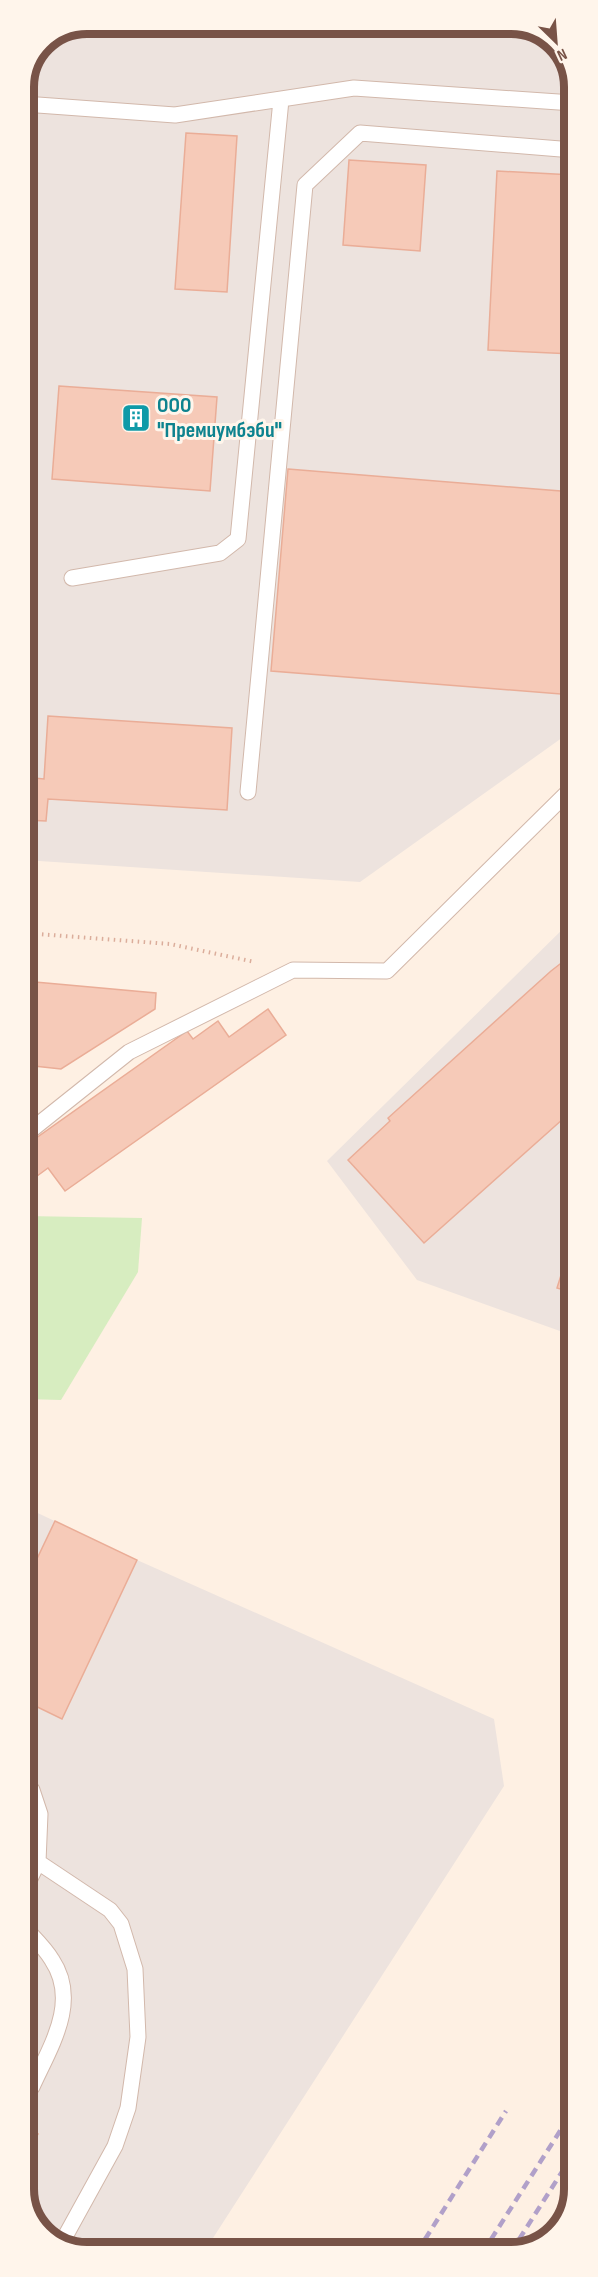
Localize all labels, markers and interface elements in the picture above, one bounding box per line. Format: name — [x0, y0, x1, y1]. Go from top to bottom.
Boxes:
north arrow — [526, 12, 586, 72]
text: N — [554, 44, 570, 65]
place label: ООО "Премиумбэби" — [157, 392, 282, 444]
building icon: ООО "Премиумбэби" — [120, 402, 152, 434]

